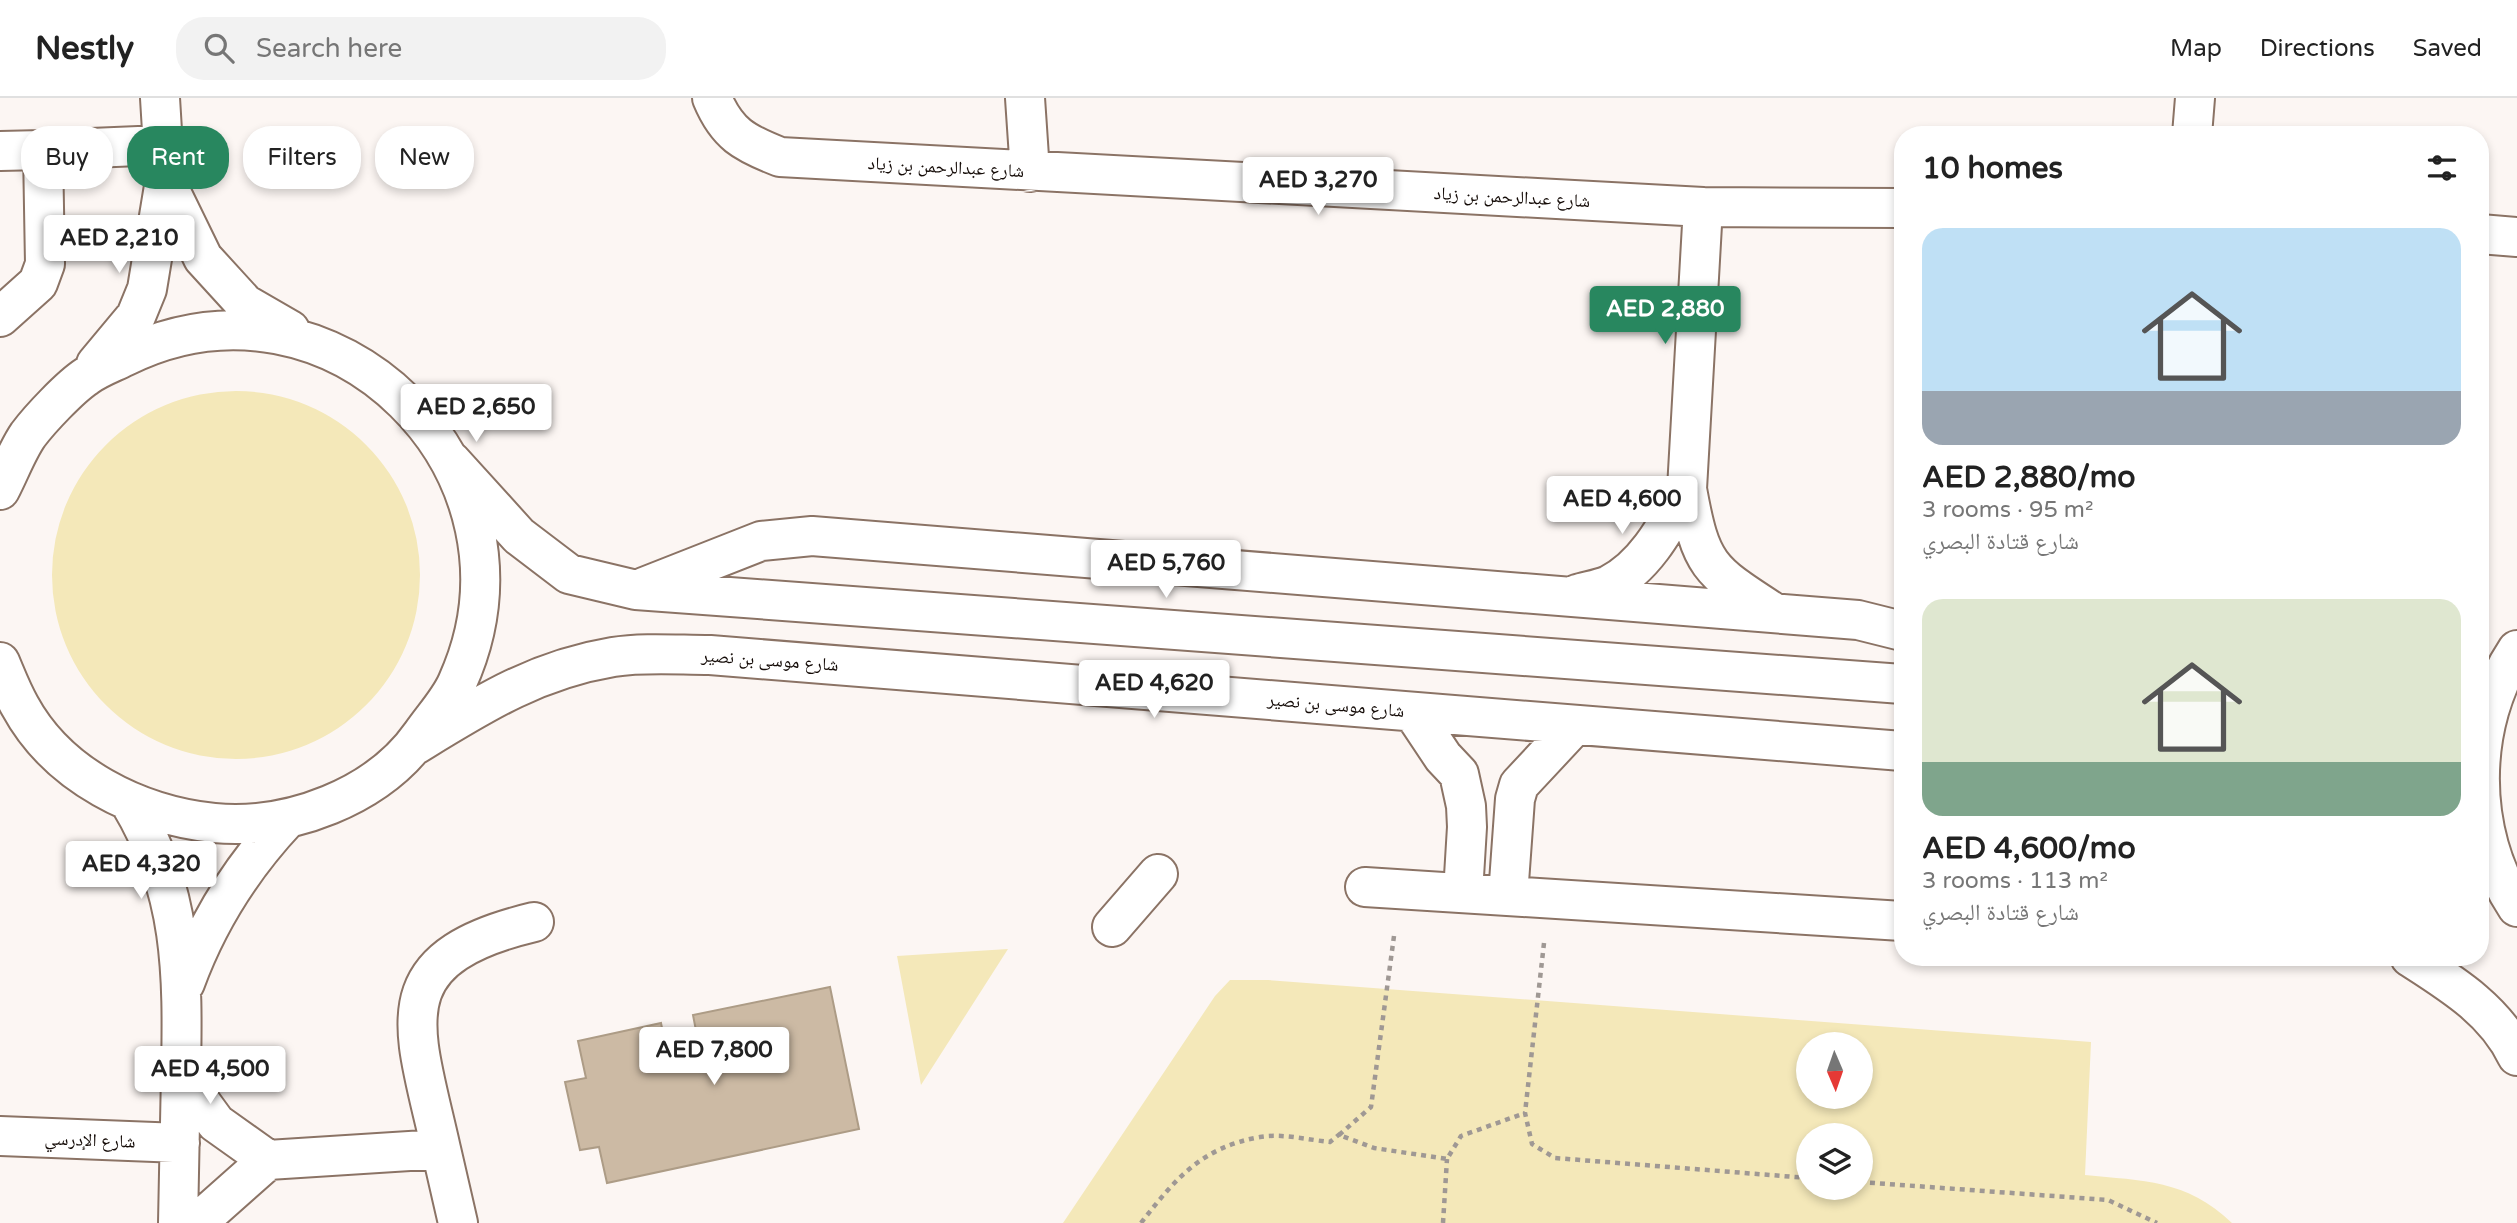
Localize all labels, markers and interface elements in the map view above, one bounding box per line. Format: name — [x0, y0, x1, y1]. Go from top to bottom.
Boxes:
search box — [176, 17, 666, 80]
text: Nestly — [35, 29, 134, 68]
icon: search — [200, 29, 238, 67]
text: Search here — [256, 33, 402, 64]
text: Map — [2170, 34, 2222, 63]
text: Directions — [2260, 34, 2375, 63]
text: Saved — [2413, 34, 2482, 63]
chip: Buy — [21, 126, 113, 189]
chip: Rent — [127, 126, 229, 189]
chip: Filters — [243, 126, 361, 189]
chip: New — [375, 126, 474, 189]
icon: filters — [2423, 149, 2461, 187]
text: 10 homes — [1922, 150, 2063, 187]
street label: شارع عبدالرحمن بن زياد — [867, 152, 1025, 182]
pin: AED 3,270 — [1238, 158, 1398, 217]
text: AED 3,270 — [1259, 166, 1377, 194]
street label: شارع عبدالرحمن بن زياد — [1433, 182, 1591, 212]
pin: AED 2,210 — [39, 216, 199, 275]
text: AED 2,210 — [60, 224, 178, 252]
icon: home — [2129, 273, 2255, 399]
pin: AED 2,880 — [1585, 286, 1745, 346]
text: AED 2,880 — [1606, 295, 1724, 323]
pin: AED 2,650 — [396, 384, 556, 444]
text: AED 2,650 — [417, 393, 535, 421]
text: AED 2,880/mo — [1922, 459, 2135, 496]
pin: AED 4,600 — [1542, 476, 1702, 536]
text: AED 4,600 — [1563, 485, 1681, 513]
text: 3 rooms · 95 m² — [1922, 496, 2093, 524]
text: شارع قتادة البصري — [1922, 528, 2079, 556]
pin: AED 5,760 — [1086, 540, 1246, 600]
text: AED 5,760 — [1107, 549, 1225, 577]
street label: شارع موسى بن نصير — [700, 644, 839, 676]
icon: home — [2129, 644, 2255, 770]
pin: AED 4,620 — [1074, 660, 1234, 720]
text: AED 4,620 — [1095, 669, 1213, 697]
street label: شارع موسى بن نصير — [1266, 688, 1405, 722]
text: AED 4,600/mo — [1922, 830, 2136, 867]
pin: AED 4,320 — [61, 842, 221, 901]
text: AED 4,320 — [82, 850, 200, 878]
text: 3 rooms · 113 m² — [1922, 867, 2108, 895]
text: شارع قتادة البصري — [1922, 899, 2079, 927]
pin: AED 7,800 — [634, 1028, 794, 1087]
north arrow — [1796, 1032, 1872, 1110]
map controls — [1796, 1032, 1873, 1200]
text: AED 7,800 — [655, 1036, 773, 1064]
pin: AED 4,500 — [130, 1046, 290, 1106]
text: AED 4,500 — [151, 1055, 269, 1083]
button: layers — [1796, 1123, 1873, 1200]
street label: شارع الإدرسي — [44, 1127, 136, 1156]

